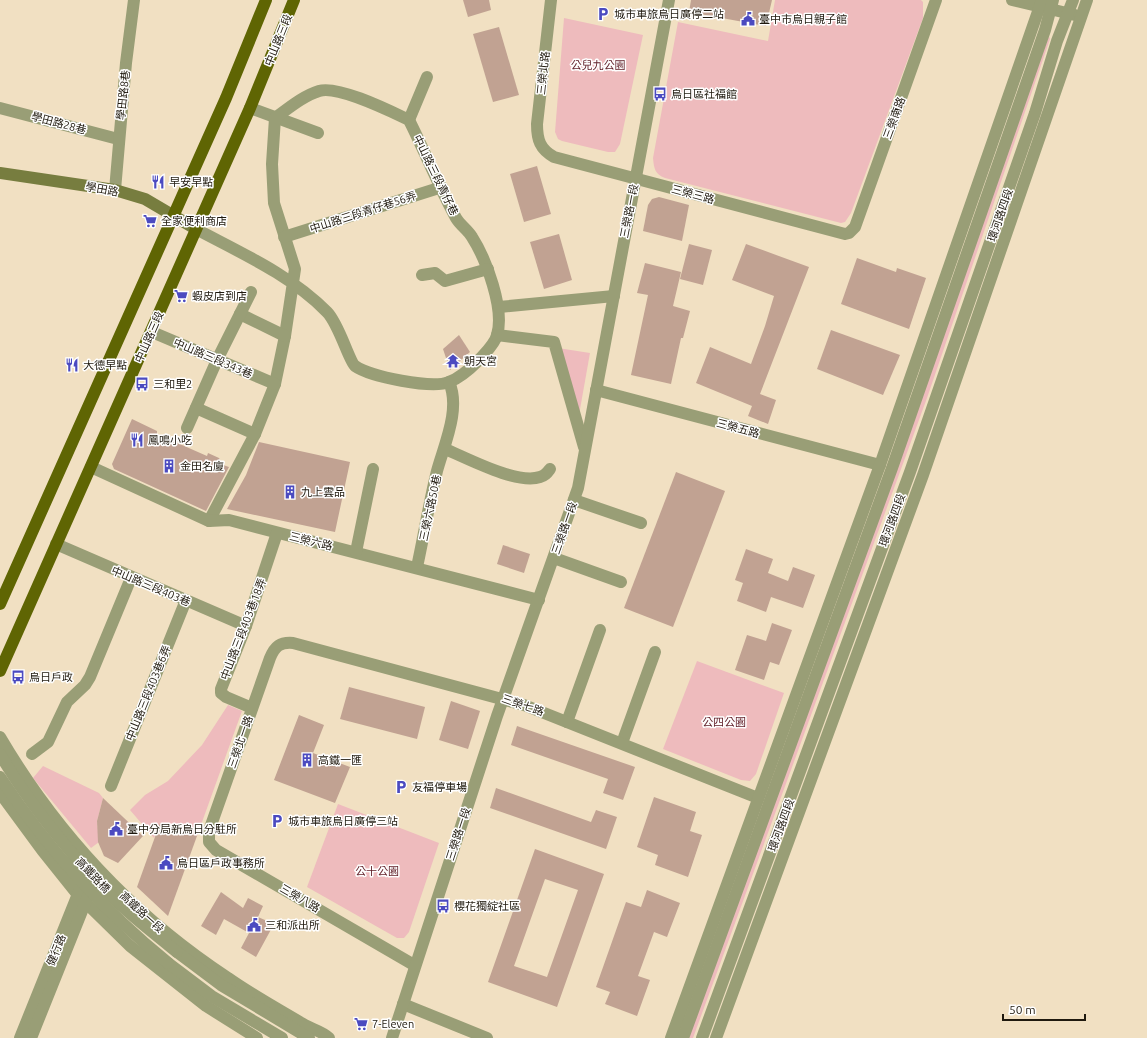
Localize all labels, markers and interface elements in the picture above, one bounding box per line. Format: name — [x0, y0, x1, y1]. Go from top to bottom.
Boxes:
parking icon: 城市車旅烏日廣停二站 — [595, 6, 611, 22]
place label: 城市車旅烏日廣停二站 — [614, 8, 724, 20]
public building icon: 臺中市烏日親子館 — [740, 11, 756, 27]
street label: 中山路三段 — [262, 12, 294, 68]
place label: 臺中市烏日親子館 — [759, 13, 847, 25]
street label: 三榮北路 — [535, 50, 551, 96]
park label: 公兒九公園 — [571, 59, 626, 71]
street label: 學田路8巷 — [114, 69, 132, 121]
bus stop icon: 烏日區社福館 — [652, 86, 668, 102]
place label: 烏日區社福館 — [671, 88, 737, 100]
street label: 三榮南路 — [881, 95, 907, 141]
street label: 學田路28巷 — [30, 110, 88, 136]
street label: 中山路三段青仔巷 — [411, 133, 461, 217]
restaurant icon: 早安早點 — [150, 174, 166, 190]
place label: 早安早點 — [169, 176, 213, 188]
street label: 學田路 — [85, 180, 119, 198]
street label: 三榮路一段 — [618, 183, 640, 239]
street label: 三榮三路 — [670, 183, 716, 205]
street label: 環河路四段 — [985, 187, 1015, 243]
street label: 中山路三段青仔巷56弄 — [308, 189, 418, 235]
supermarket icon: 全家便利商店 — [142, 213, 158, 229]
place label: 全家便利商店 — [161, 215, 227, 227]
supermarket icon: 蝦皮店到店 — [173, 288, 189, 304]
place label: 蝦皮店到店 — [192, 290, 247, 302]
street label: 中山路三段 — [132, 309, 166, 365]
street label: 中山路三段343巷 — [172, 336, 254, 380]
temple icon: 朝天宮 — [445, 353, 461, 369]
place label: 朝天宮 — [464, 355, 497, 367]
restaurant icon: 大德早點 — [64, 357, 80, 373]
place label: 大德早點 — [83, 359, 127, 371]
bus stop icon: 三和里2 — [134, 376, 150, 392]
place label: 三和里2 — [153, 378, 192, 390]
street label: 三榮五路 — [715, 417, 761, 439]
restaurant icon: 鳳鳴小吃 — [129, 432, 145, 448]
place label: 鳳鳴小吃 — [148, 434, 192, 446]
building icon: 金田名廈 — [161, 458, 177, 474]
place label: 金田名廈 — [180, 460, 224, 472]
street label: 三榮六路50巷 — [417, 474, 443, 542]
building icon: 九上雲品 — [282, 484, 298, 500]
place label: 九上雲品 — [301, 486, 345, 498]
street label: 環河路四段 — [877, 492, 907, 548]
street label: 三榮路一段 — [549, 500, 579, 556]
street label: 三榮六路 — [288, 530, 334, 552]
street label: 中山路三段403巷 — [110, 564, 192, 608]
street label: 中山路三段403巷18弄 — [218, 576, 268, 682]
street label: 中山路三段403巷6弄 — [123, 644, 173, 742]
bus stop icon: 烏日戶政 — [10, 669, 26, 685]
place label: 烏日戶政 — [29, 671, 73, 683]
street label: 三榮七路 — [500, 692, 546, 718]
street label: 三榮北一路 — [225, 714, 255, 770]
park label: 公四公園 — [702, 716, 746, 728]
building icon: 高鐵一匯 — [299, 752, 315, 768]
place label: 高鐵一匯 — [318, 754, 362, 766]
parking icon: 友福停車場 — [393, 779, 409, 795]
place label: 友福停車場 — [412, 781, 467, 793]
street label: 環河路四段 — [766, 797, 796, 853]
street label: 三榮路一段 — [444, 806, 472, 862]
parking icon: 城市車旅烏日廣停三站 — [269, 813, 285, 829]
place label: 城市車旅烏日廣停三站 — [288, 815, 398, 827]
public building icon: 臺中分局新烏日分駐所 — [108, 821, 124, 837]
place label: 臺中分局新烏日分駐所 — [127, 823, 237, 835]
street label: 高鐵路橋 — [73, 855, 113, 895]
public building icon: 烏日區戶政事務所 — [158, 855, 174, 871]
place label: 烏日區戶政事務所 — [177, 857, 265, 869]
park label: 公十公園 — [355, 865, 399, 877]
street label: 三榮八路 — [278, 882, 322, 914]
street label: 高鐵路一段 — [118, 889, 166, 935]
bus stop icon: 櫻花獨綻社區 — [435, 898, 451, 914]
place label: 櫻花獨綻社區 — [454, 900, 520, 912]
public building icon: 三和派出所 — [246, 917, 262, 933]
place label: 三和派出所 — [265, 919, 320, 931]
street label: 健行路 — [44, 932, 68, 968]
scale bar — [1003, 996, 1085, 1022]
text: 50 m — [1009, 1003, 1036, 1016]
supermarket icon: 7-Eleven — [353, 1016, 369, 1032]
place label: 7-Eleven — [372, 1018, 414, 1030]

